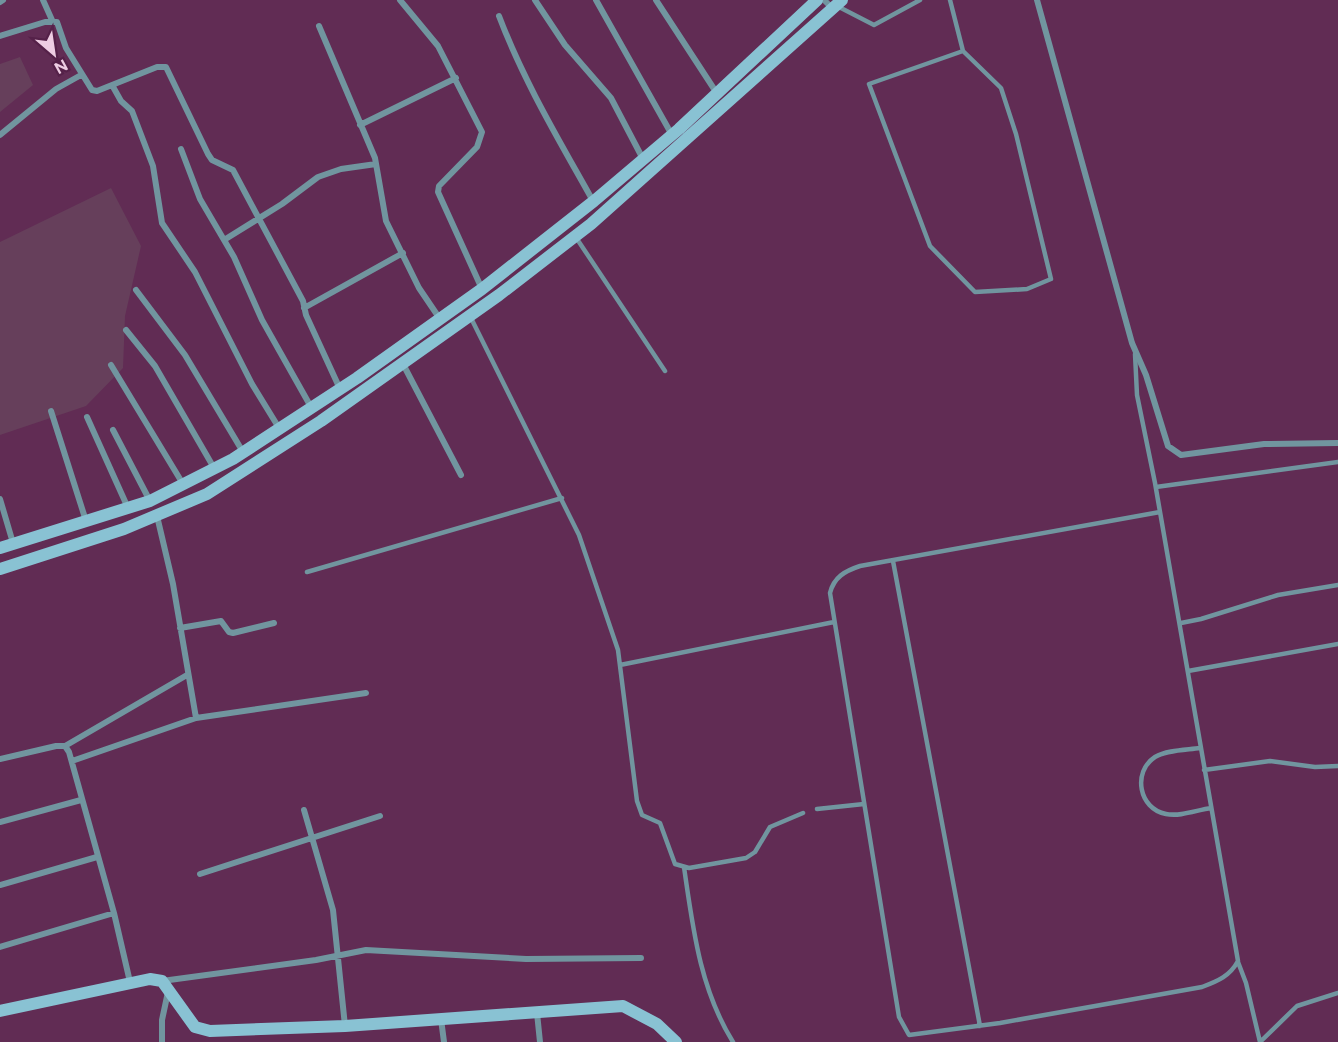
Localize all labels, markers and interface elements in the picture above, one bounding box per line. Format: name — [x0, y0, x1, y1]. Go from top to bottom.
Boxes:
north arrow — [24, 24, 84, 84]
text: N — [51, 55, 71, 78]

